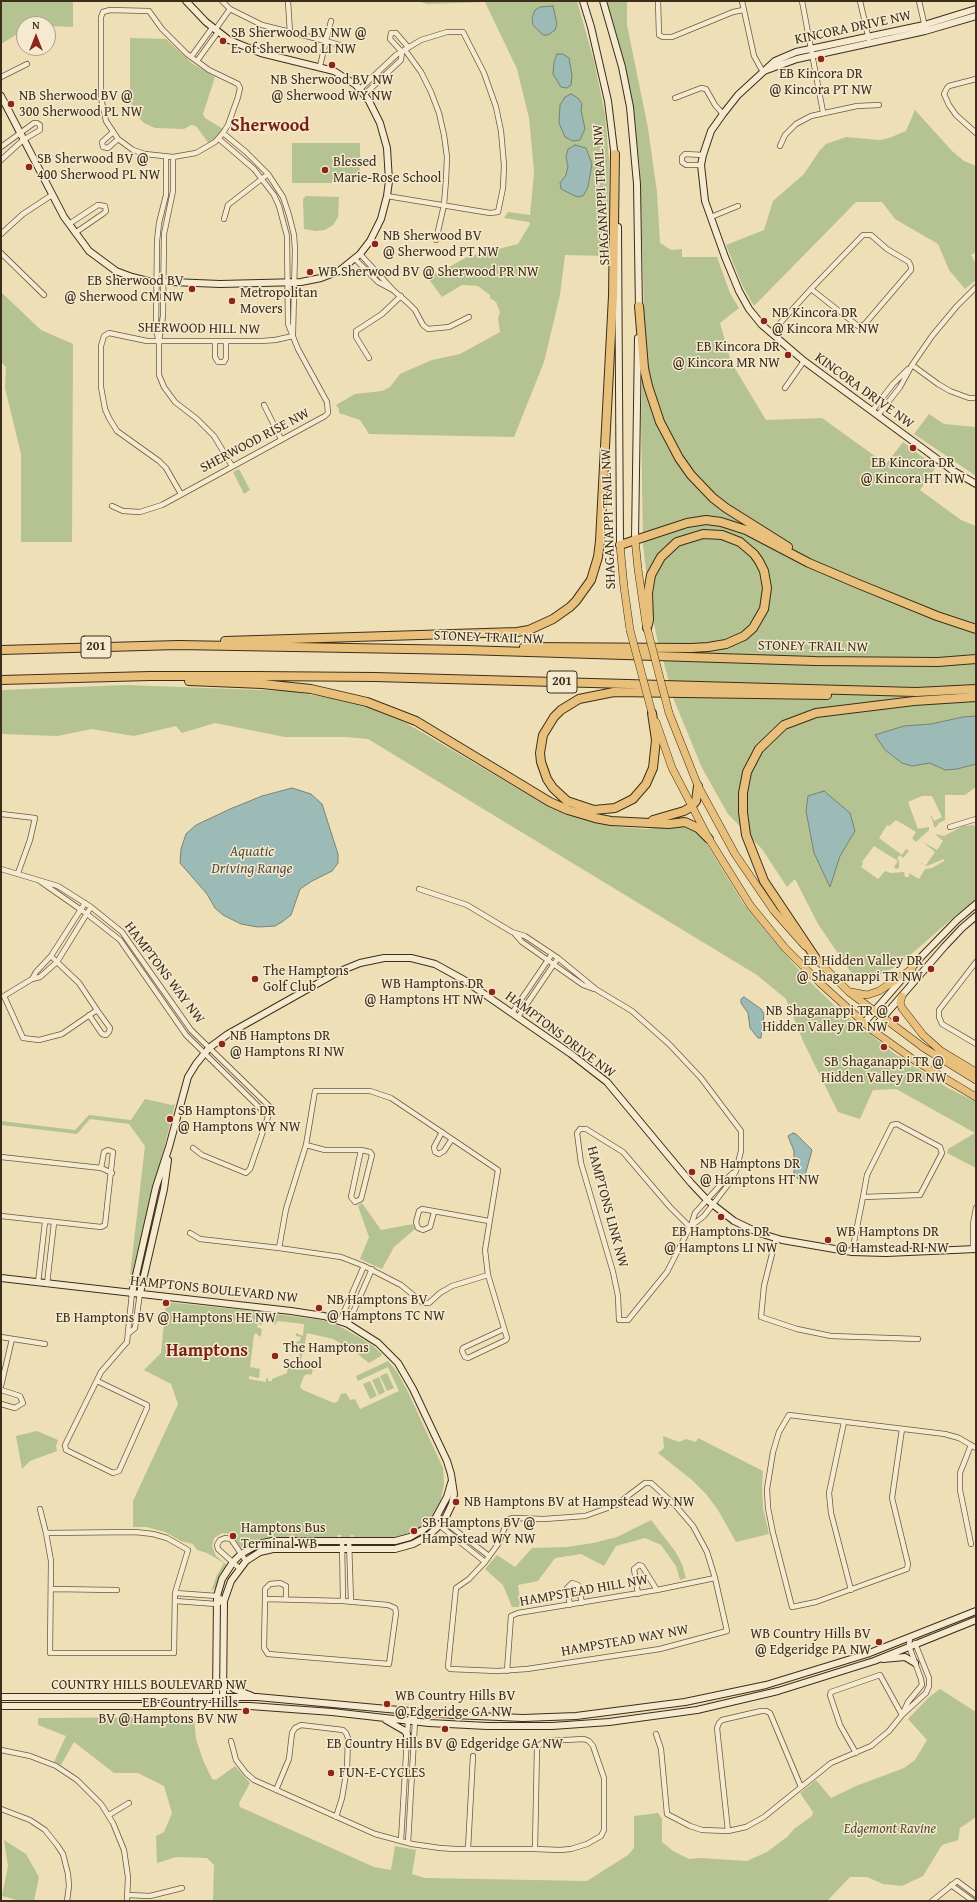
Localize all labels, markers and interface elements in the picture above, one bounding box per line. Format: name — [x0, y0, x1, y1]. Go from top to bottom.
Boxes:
street label: KINCORA DRIVE NW — [793, 7, 913, 49]
north arrow — [16, 16, 56, 56]
text: N — [32, 17, 40, 33]
place label: SB Sherwood BV NW @ E. of Sherwood LI NW — [231, 25, 366, 58]
marker: SB Sherwood BV NW @ E. of Sherwood LI NW — [218, 36, 228, 46]
marker: EB Kincora DR @ Kincora PT NW — [816, 54, 826, 64]
marker: NB Sherwood BV NW @ Sherwood WY NW — [327, 60, 337, 70]
place label: EB Kincora DR @ Kincora PT NW — [770, 66, 872, 98]
place label: NB Sherwood BV NW @ Sherwood WY NW — [270, 72, 394, 104]
place label: NB Sherwood BV @ 300 Sherwood PL NW — [19, 88, 142, 120]
marker: NB Sherwood BV @ 300 Sherwood PL NW — [6, 99, 16, 109]
district label: Sherwood — [230, 115, 310, 137]
street label: SHAGANAPPI TRAIL NW — [590, 124, 614, 266]
place label: SB Sherwood BV @ 400 Sherwood PL NW — [37, 151, 160, 184]
place label: Blessed Marie-Rose School — [333, 154, 441, 186]
marker: SB Sherwood BV @ 400 Sherwood PL NW — [24, 162, 34, 172]
marker: Blessed Marie-Rose School — [320, 165, 330, 175]
place label: NB Sherwood BV @ Sherwood PT NW — [383, 228, 499, 260]
marker: NB Sherwood BV @ Sherwood PT NW — [370, 239, 380, 249]
place label: WB Sherwood BV @ Sherwood PR NW — [318, 264, 539, 280]
marker: WB Sherwood BV @ Sherwood PR NW — [305, 267, 315, 277]
place label: EB Sherwood BV @ Sherwood CM NW — [64, 273, 184, 306]
marker: EB Sherwood BV @ Sherwood CM NW — [187, 284, 197, 294]
place label: Metropolitan Movers — [240, 285, 318, 318]
marker: Metropolitan Movers — [227, 296, 237, 306]
place label: NB Kincora DR @ Kincora MR NW — [772, 305, 879, 338]
marker: NB Kincora DR @ Kincora MR NW — [759, 316, 769, 326]
street label: SHERWOOD HILL NW — [138, 320, 260, 338]
place label: EB Kincora DR @ Kincora MR NW — [673, 339, 780, 372]
street label: KINCORA DRIVE NW — [811, 349, 917, 433]
marker: EB Kincora DR @ Kincora MR NW — [783, 350, 793, 360]
street label: SHERWOOD RISE NW — [197, 405, 313, 477]
marker: EB Kincora DR @ Kincora HT NW — [908, 443, 918, 453]
street label: SHAGANAPPI TRAIL NW — [598, 448, 620, 590]
place label: EB Kincora DR @ Kincora HT NW — [861, 455, 965, 488]
street label: STONEY TRAIL NW — [433, 628, 545, 648]
road number: 201 — [81, 636, 111, 658]
street label: STONEY TRAIL NW — [758, 638, 868, 656]
road number: 201 — [547, 671, 577, 693]
water label: Aquatic Driving Range — [211, 843, 293, 878]
street label: HAMPTONS WAY NW — [120, 919, 208, 1027]
place label: EB Hidden Valley DR @ Shaganappi TR NW — [797, 953, 923, 986]
place label: The Hamptons Golf Club — [263, 963, 349, 996]
marker: EB Hidden Valley DR @ Shaganappi TR NW — [926, 964, 936, 974]
marker: The Hamptons Golf Club — [250, 974, 260, 984]
place label: WB Hamptons DR @ Hamptons HT NW — [365, 976, 484, 1008]
marker: WB Hamptons DR @ Hamptons HT NW — [487, 987, 497, 997]
street label: HAMPTONS DRIVE NW — [502, 988, 618, 1082]
place label: NB Shaganappi TR @ Hidden Valley DR NW — [762, 1003, 888, 1036]
marker: NB Shaganappi TR @ Hidden Valley DR NW — [891, 1014, 901, 1024]
place label: NB Hamptons DR @ Hamptons RI NW — [230, 1028, 345, 1060]
marker: NB Hamptons DR @ Hamptons RI NW — [217, 1039, 227, 1049]
marker: SB Shaganappi TR @ Hidden Valley DR NW — [879, 1042, 889, 1052]
place label: SB Shaganappi TR @ Hidden Valley DR NW — [821, 1054, 947, 1086]
place label: SB Hamptons DR @ Hamptons WY NW — [178, 1103, 301, 1136]
marker: SB Hamptons DR @ Hamptons WY NW — [165, 1114, 175, 1124]
street label: HAMPTONS LINK NW — [583, 1144, 631, 1270]
place label: NB Hamptons DR @ Hamptons HT NW — [700, 1156, 819, 1188]
marker: NB Hamptons DR @ Hamptons HT NW — [687, 1167, 697, 1177]
marker: EB Hamptons DR @ Hamptons LI NW — [716, 1212, 726, 1222]
place label: EB Hamptons DR @ Hamptons LI NW — [664, 1224, 778, 1256]
place label: WB Hamptons DR @ Hamstead RI NW — [836, 1224, 949, 1256]
marker: WB Hamptons DR @ Hamstead RI NW — [823, 1235, 833, 1245]
street label: HAMPTONS BOULEVARD NW — [129, 1273, 299, 1307]
place label: NB Hamptons BV @ Hamptons TC NW — [327, 1292, 445, 1324]
marker: EB Hamptons BV @ Hamptons HE NW — [161, 1298, 171, 1308]
marker: NB Hamptons BV @ Hamptons TC NW — [314, 1303, 324, 1313]
place label: EB Hamptons BV @ Hamptons HE NW — [56, 1310, 276, 1326]
district label: Hamptons — [166, 1340, 248, 1362]
place label: The Hamptons School — [283, 1340, 369, 1372]
marker: The Hamptons School — [270, 1351, 280, 1361]
place label: NB Hamptons BV at Hampstead Wy NW — [464, 1494, 695, 1510]
marker: NB Hamptons BV at Hampstead Wy NW — [451, 1497, 461, 1507]
place label: SB Hamptons BV @ Hampstead WY NW — [422, 1515, 536, 1548]
place label: Hamptons Bus Terminal WB — [241, 1520, 326, 1552]
marker: SB Hamptons BV @ Hampstead WY NW — [409, 1526, 419, 1536]
marker: Hamptons Bus Terminal WB — [228, 1531, 238, 1541]
street label: HAMPSTEAD HILL NW — [519, 1571, 649, 1611]
street label: HAMPSTEAD WAY NW — [560, 1622, 690, 1660]
place label: WB Country Hills BV @ Edgeridge PA NW — [750, 1626, 871, 1658]
marker: WB Country Hills BV @ Edgeridge PA NW — [874, 1637, 884, 1647]
street label: COUNTRY HILLS BOULEVARD NW — [51, 1677, 247, 1693]
place label: WB Country Hills BV @ Edgeridge GA NW — [395, 1688, 516, 1720]
place label: EB Country Hills BV @ Hamptons BV NW — [98, 1695, 238, 1728]
marker: WB Country Hills BV @ Edgeridge GA NW — [382, 1699, 392, 1709]
marker: EB Country Hills BV @ Hamptons BV NW — [241, 1706, 251, 1716]
marker: EB Country Hills BV @ Edgeridge GA NW — [440, 1724, 450, 1734]
place label: EB Country Hills BV @ Edgeridge GA NW — [327, 1736, 563, 1752]
place label: FUN-E-CYCLES — [339, 1765, 425, 1781]
marker: FUN-E-CYCLES — [326, 1768, 336, 1778]
park label: Edgemont Ravine — [844, 1821, 936, 1837]

